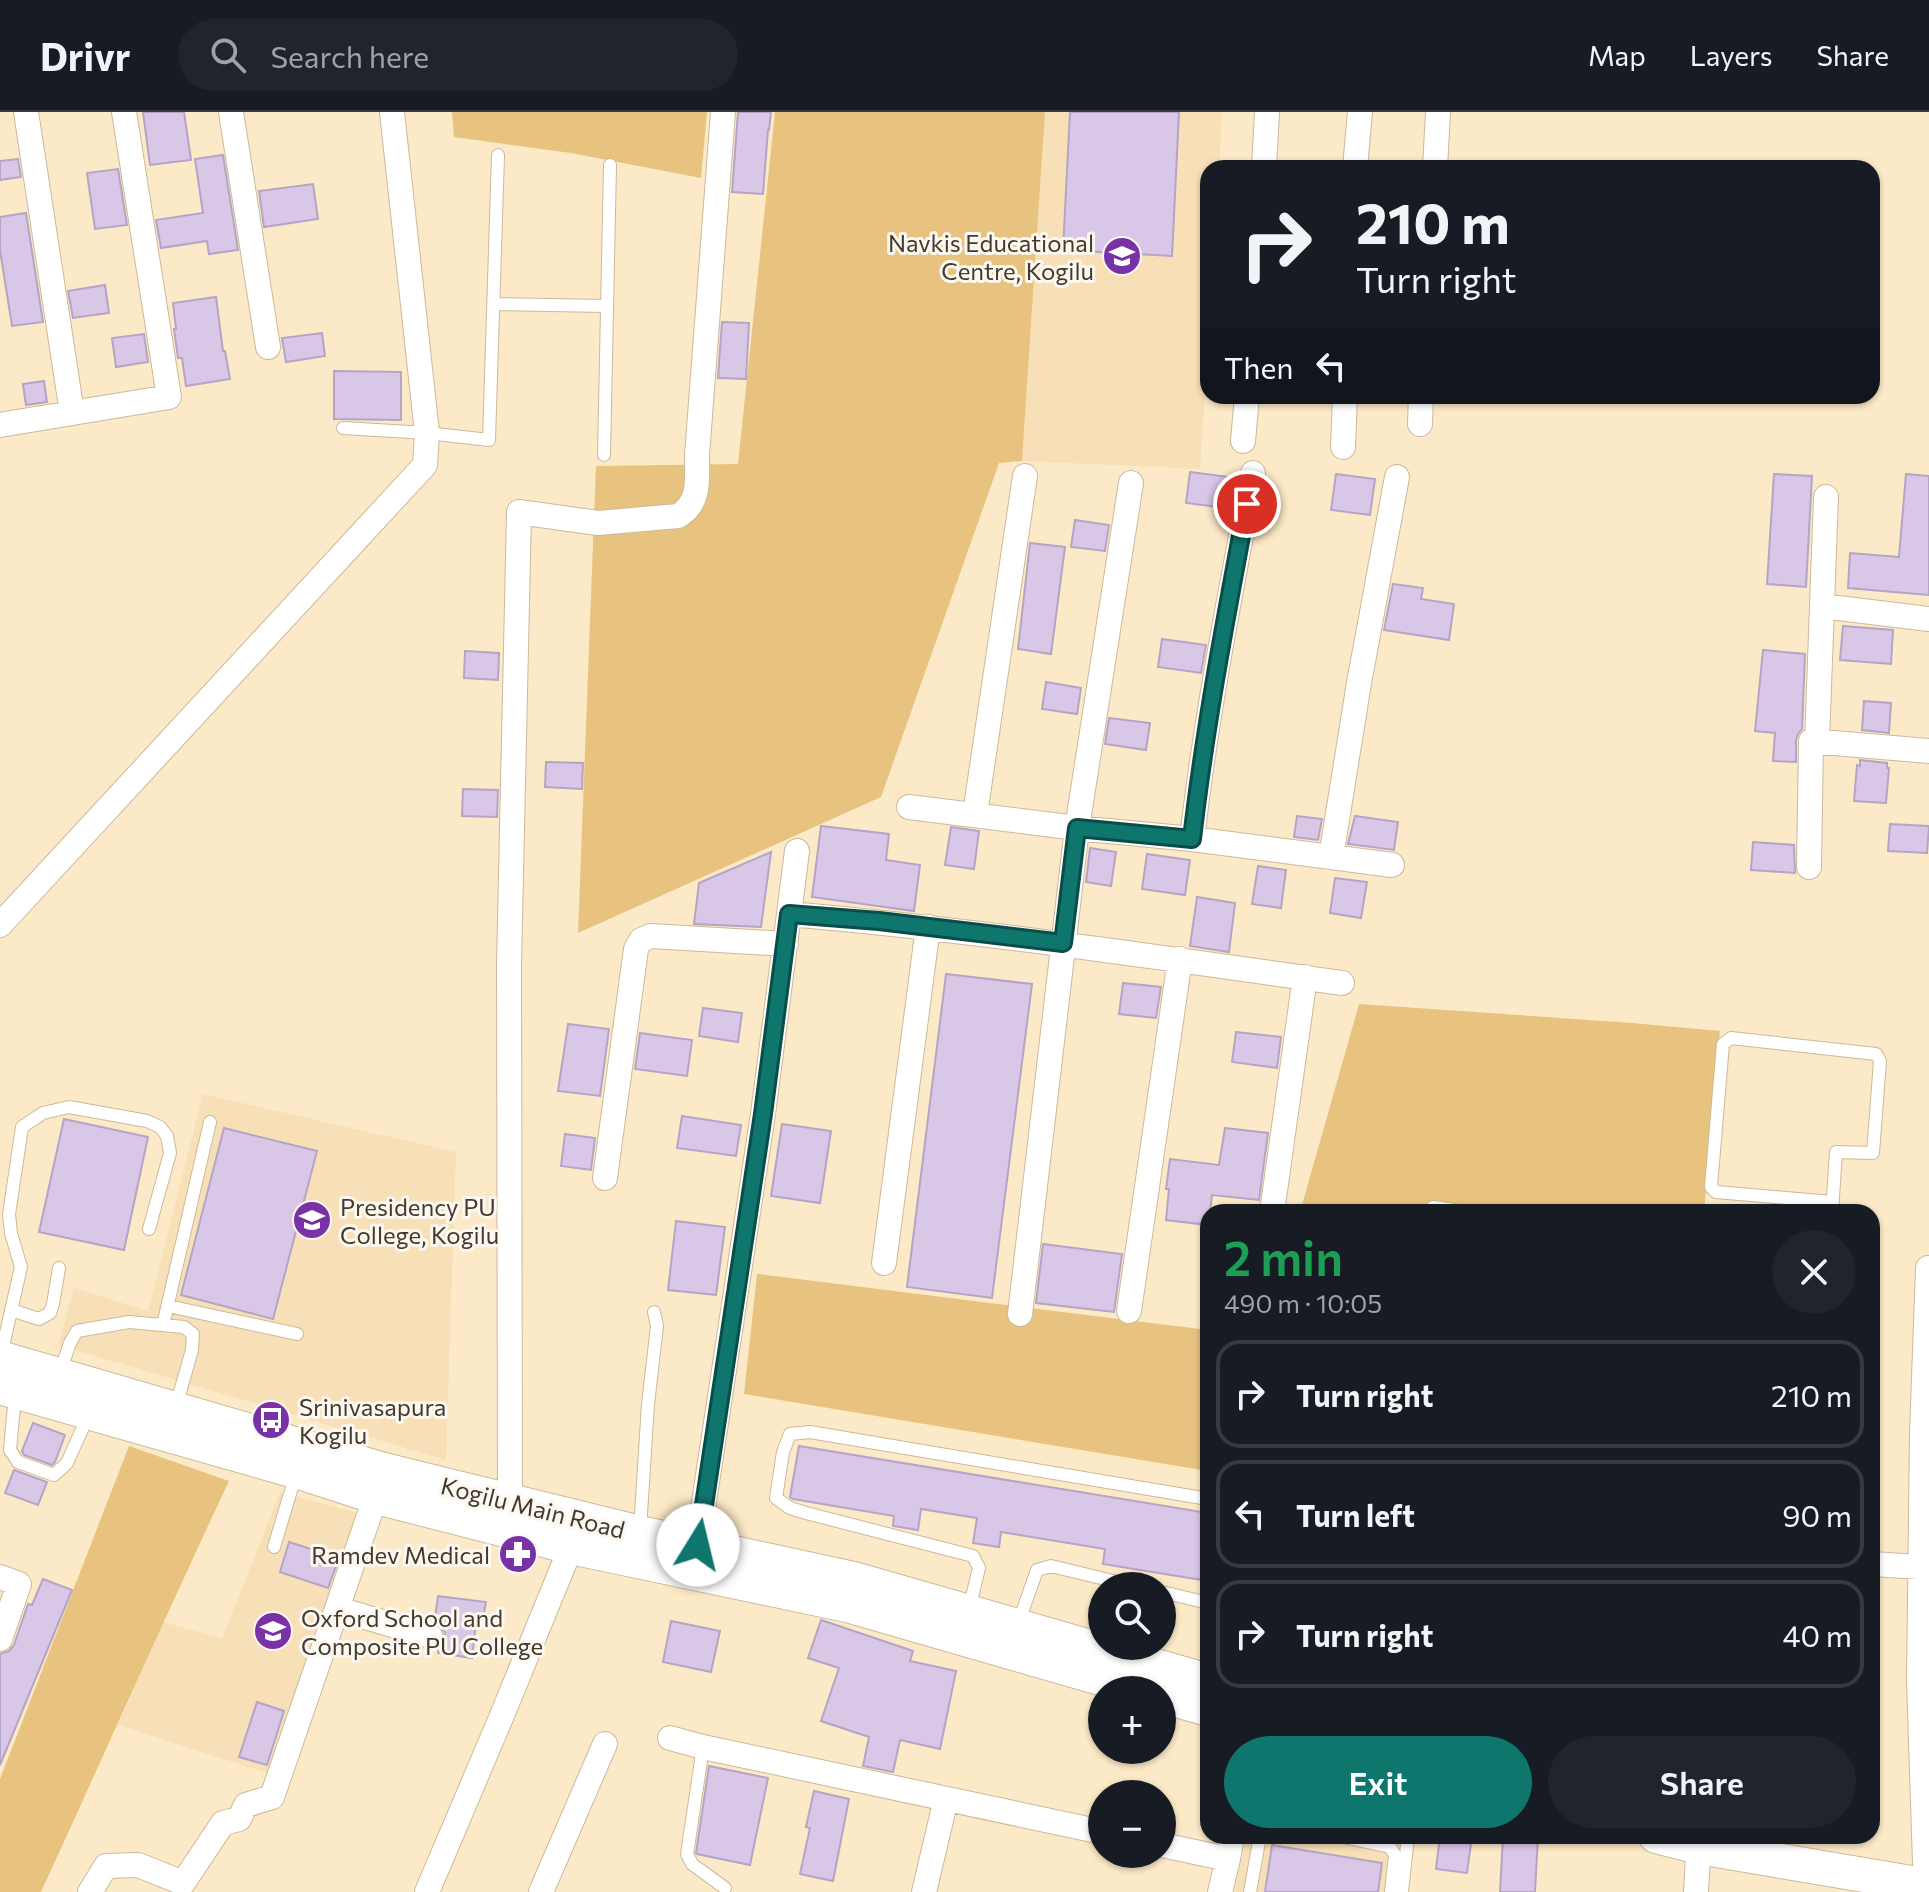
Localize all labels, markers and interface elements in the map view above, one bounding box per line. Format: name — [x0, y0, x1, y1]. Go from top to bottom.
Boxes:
search box — [178, 19, 738, 91]
text: Drivr — [40, 32, 130, 79]
icon: search — [206, 33, 250, 77]
text: Search here — [270, 37, 429, 74]
text: Map — [1588, 38, 1646, 72]
text: Layers — [1690, 38, 1772, 72]
text: Share — [1816, 38, 1889, 72]
text: 210 m — [1356, 187, 1510, 256]
icon: right — [1224, 192, 1328, 296]
place label: Navkis Educational Centre, Kogilu — [888, 228, 1094, 285]
school or university icon: Navkis Educational Centre, Kogilu — [1101, 235, 1143, 277]
text: Turn right — [1356, 256, 1517, 300]
icon: left — [1309, 344, 1353, 388]
text: Then — [1224, 348, 1293, 385]
pin — [1213, 470, 1281, 538]
icon: arrive — [1225, 482, 1269, 526]
place label: Presidency PU College, Kogilu — [340, 1192, 499, 1249]
school or university icon: Presidency PU College, Kogilu — [291, 1199, 333, 1241]
text: 2 min — [1224, 1227, 1343, 1286]
button: close — [1772, 1230, 1856, 1314]
text: 490 m · 10:05 — [1224, 1287, 1382, 1318]
icon: right — [1228, 1372, 1272, 1416]
text: Turn right — [1296, 1376, 1433, 1413]
text: 210 m — [1771, 1376, 1852, 1413]
place label: Srinivasapura Kogilu — [299, 1392, 446, 1449]
bus stop icon: Srinivasapura Kogilu — [250, 1399, 292, 1441]
street label: Kogilu Main Road — [438, 1470, 628, 1544]
icon: left — [1228, 1492, 1272, 1536]
text: Turn left — [1296, 1496, 1415, 1533]
text: 90 m — [1782, 1496, 1852, 1533]
position arrow — [656, 1503, 740, 1587]
pharmacy icon: Ramdev Medical — [497, 1533, 539, 1575]
place label: Ramdev Medical — [311, 1540, 490, 1569]
map controls — [1088, 1572, 1176, 1868]
button: search — [1088, 1572, 1176, 1660]
place label: Oxford School and Composite PU College — [301, 1603, 543, 1660]
school or university icon: Oxford School and Composite PU College — [252, 1610, 294, 1652]
icon: right — [1228, 1612, 1272, 1656]
text: Turn right — [1296, 1616, 1433, 1653]
text: 40 m — [1783, 1616, 1852, 1653]
button: + — [1088, 1676, 1176, 1764]
button: Exit — [1224, 1736, 1532, 1828]
button: Share — [1548, 1736, 1856, 1828]
button: − — [1088, 1780, 1176, 1868]

